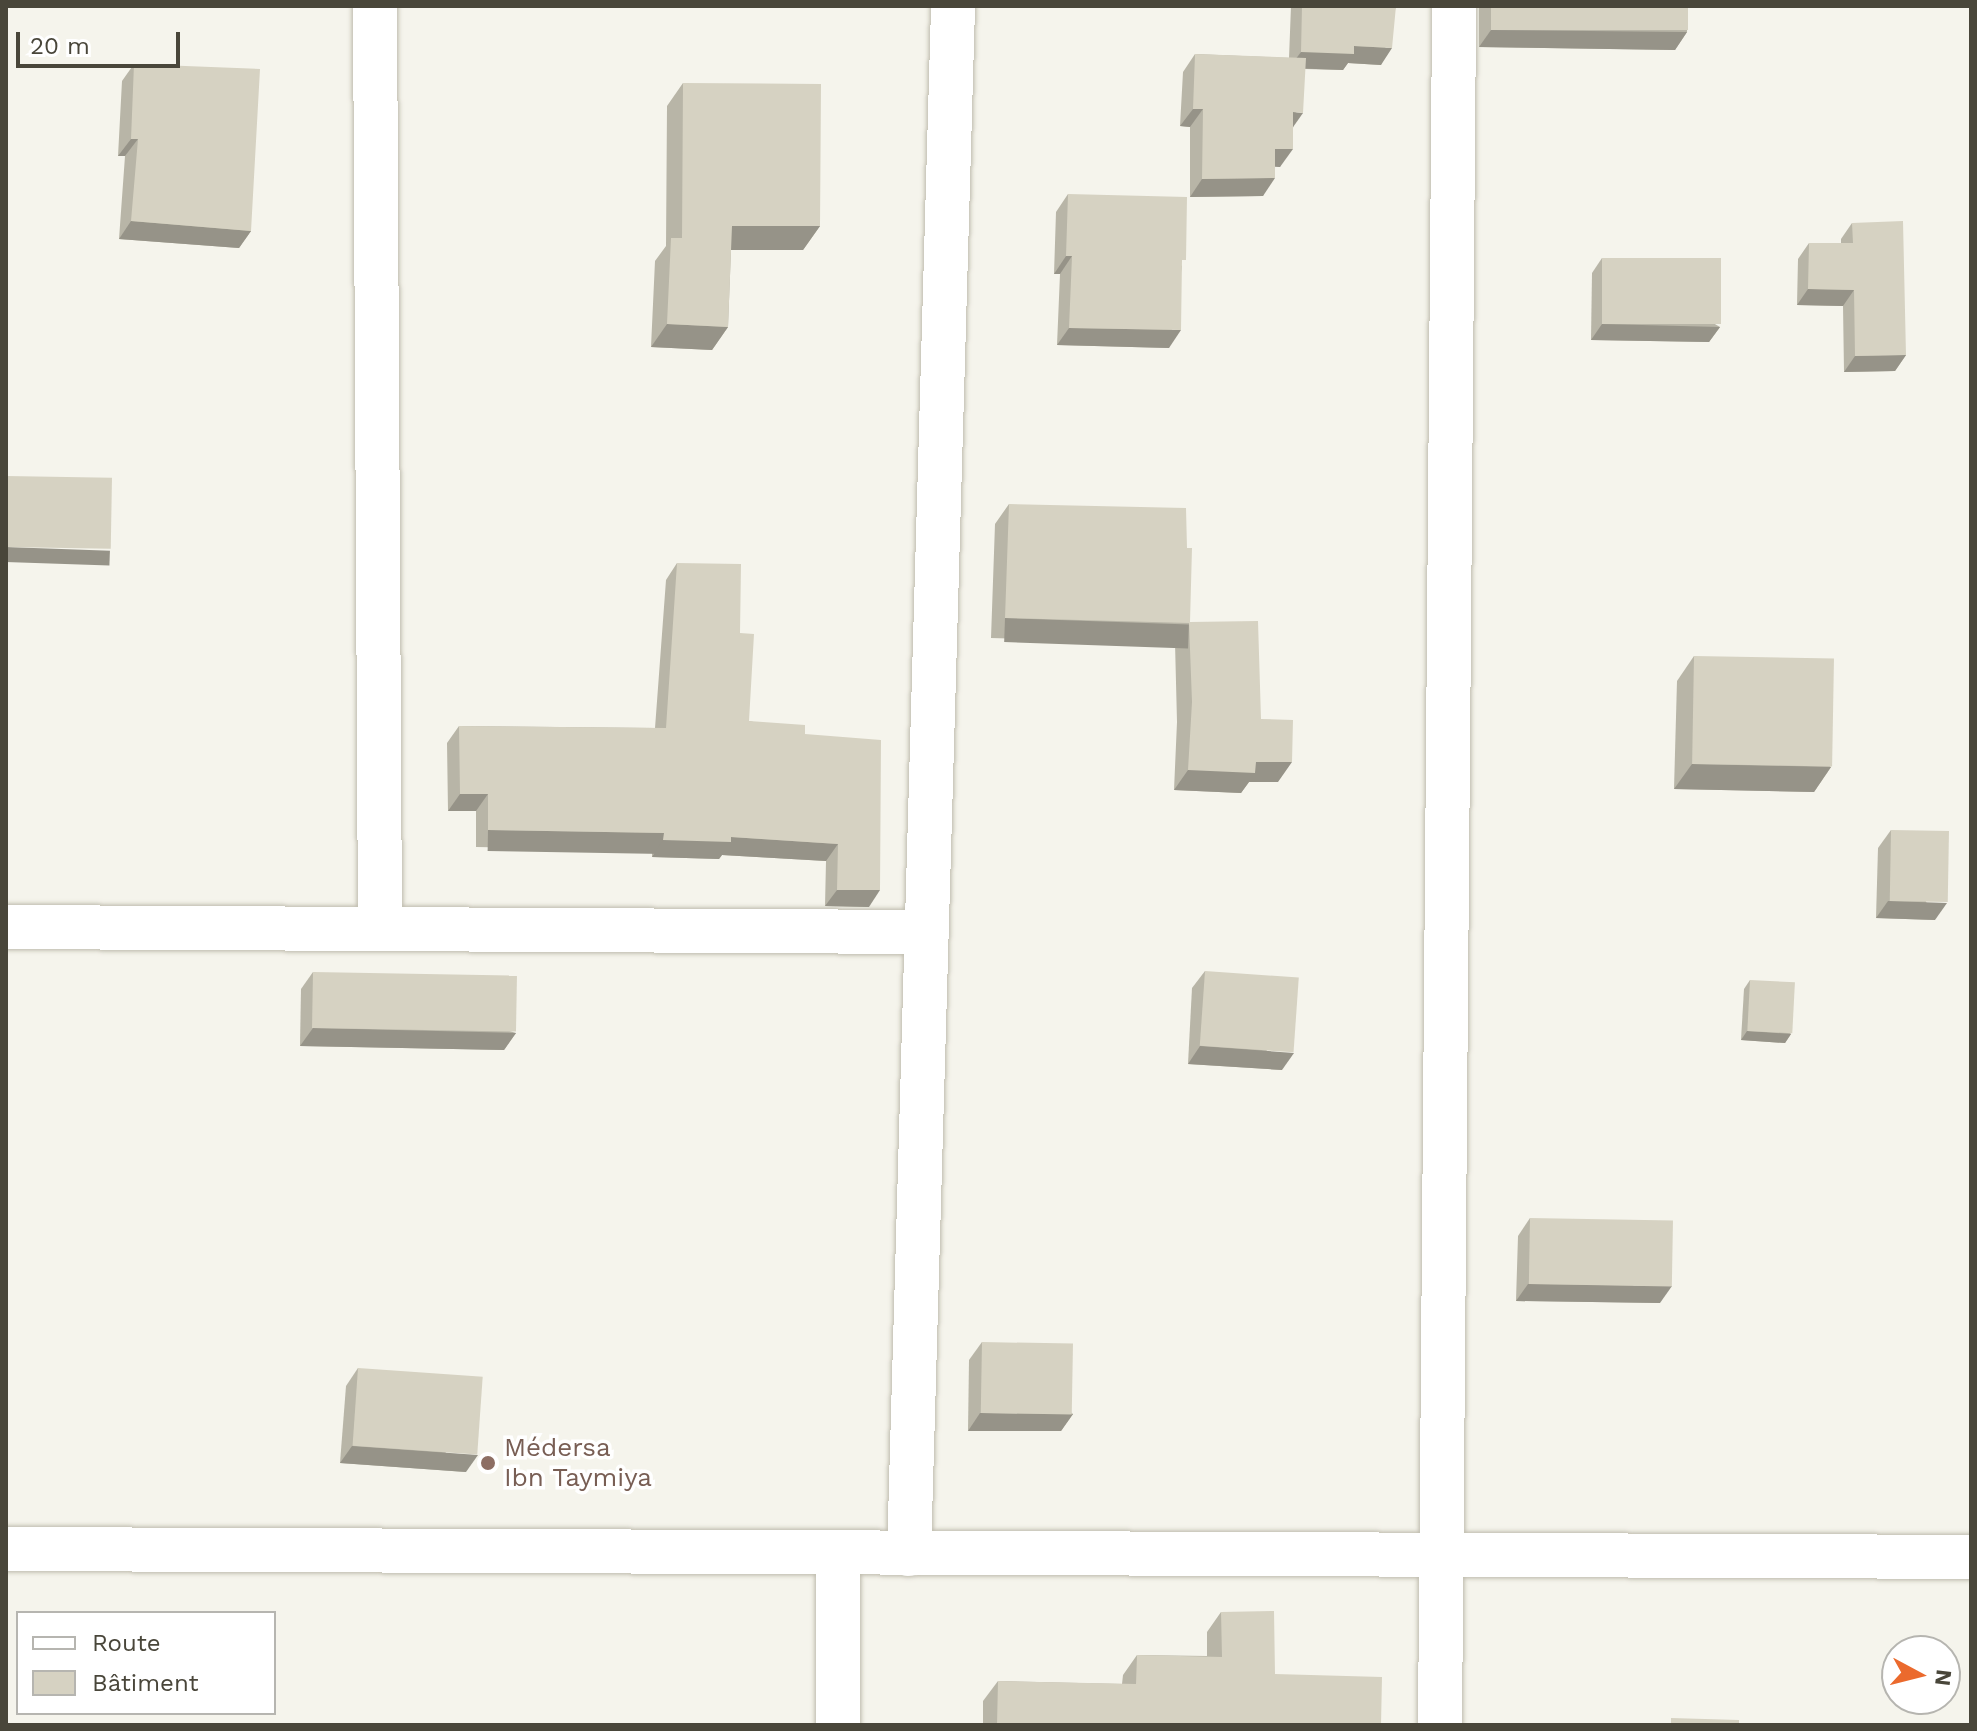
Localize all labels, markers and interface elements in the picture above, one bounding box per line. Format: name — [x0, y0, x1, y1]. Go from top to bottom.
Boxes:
scale bar — [20, 16, 184, 66]
text: 20 m — [30, 32, 90, 60]
place label: Médersa Ibn Taymiya — [504, 1432, 653, 1494]
marker: Médersa Ibn Taymiya — [479, 1454, 497, 1472]
legend — [16, 1611, 276, 1715]
text: Route — [92, 1629, 161, 1657]
north arrow — [1881, 1635, 1961, 1715]
text: N — [1930, 1668, 1957, 1687]
text: Bâtiment — [92, 1669, 199, 1697]

